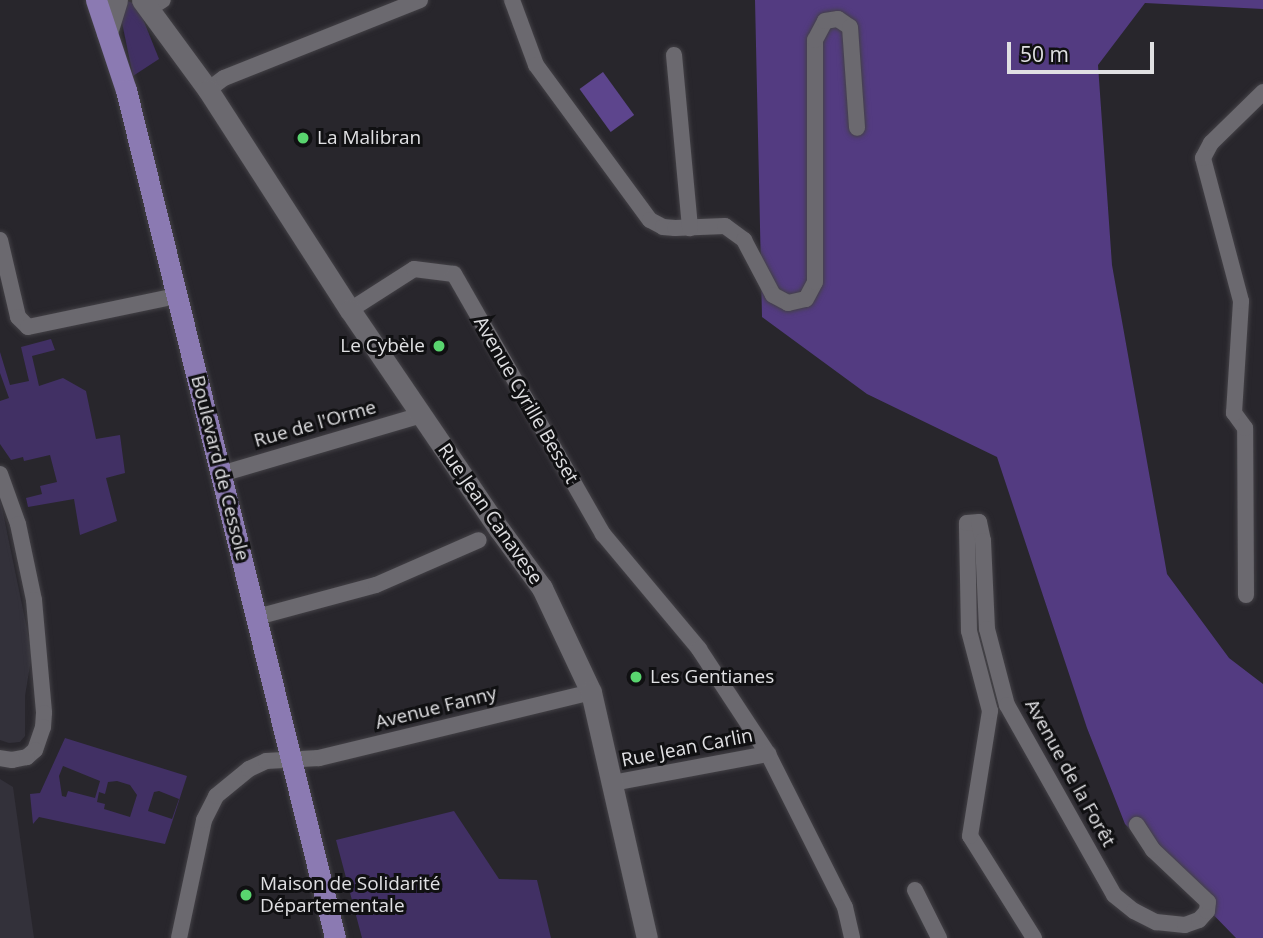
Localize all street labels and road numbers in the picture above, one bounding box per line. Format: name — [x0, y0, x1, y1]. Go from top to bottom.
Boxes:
street label: Avenue Cyrille Besset — [469, 313, 583, 487]
street label: Boulevard de Cessole — [186, 373, 254, 563]
street label: Rue de l'Orme — [251, 396, 379, 452]
street label: Rue Jean Canavese — [433, 439, 547, 589]
street label: Avenue Fanny — [373, 682, 499, 734]
street label: Avenue de la Forêt — [1020, 695, 1120, 851]
street label: Rue Jean Carlin — [619, 724, 755, 772]

